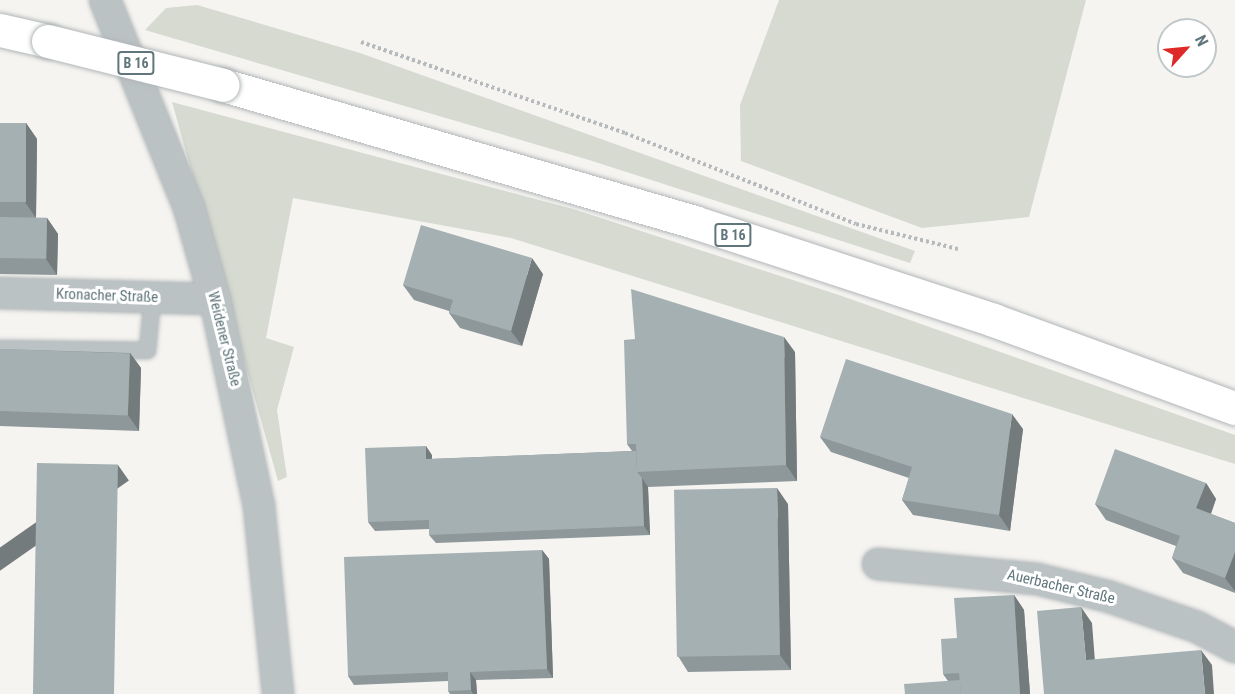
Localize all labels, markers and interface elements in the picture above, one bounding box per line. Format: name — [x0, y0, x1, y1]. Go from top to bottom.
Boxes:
north arrow — [1157, 18, 1217, 78]
text: N — [1191, 32, 1212, 49]
road number: B 16 — [116, 52, 156, 74]
road number: B 16 — [714, 224, 752, 246]
street label: Kronacher Straße — [56, 285, 158, 307]
street label: Weidener Straße — [204, 290, 244, 388]
street label: Auerbacher Straße — [1006, 566, 1116, 608]

